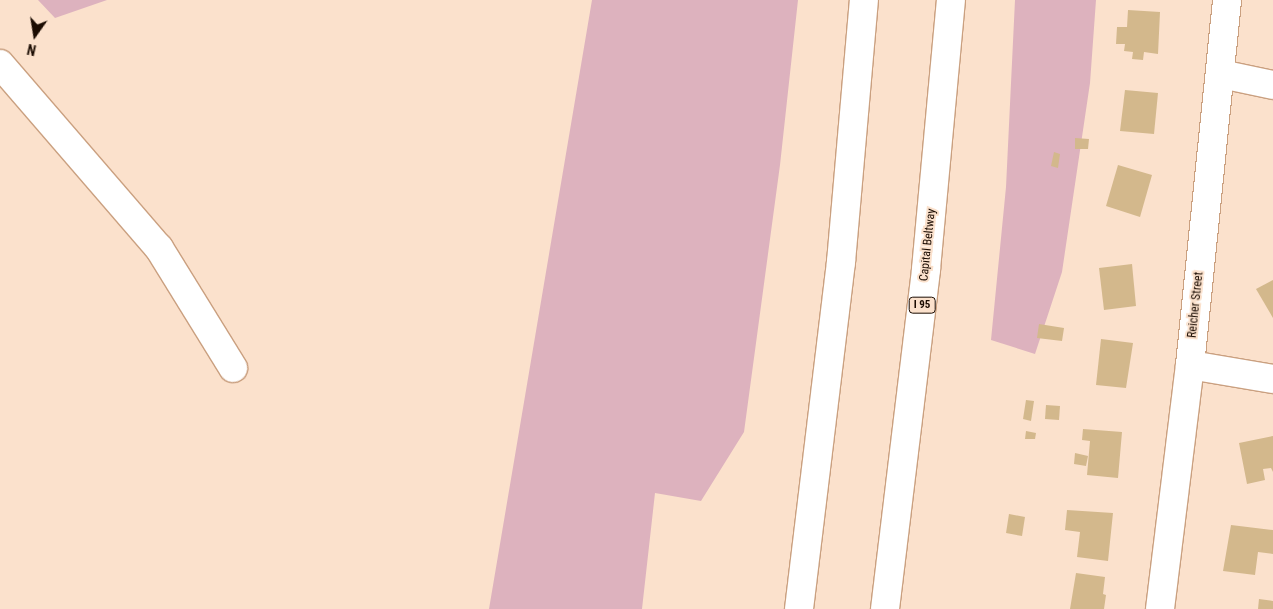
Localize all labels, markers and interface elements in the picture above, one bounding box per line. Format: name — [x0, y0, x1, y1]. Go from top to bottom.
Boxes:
north arrow — [10, 10, 60, 60]
text: N — [26, 41, 38, 58]
street label: Capital Beltway — [917, 208, 939, 282]
street label: Reicher Street — [1185, 271, 1207, 339]
road number: I 95 — [908, 296, 936, 314]

